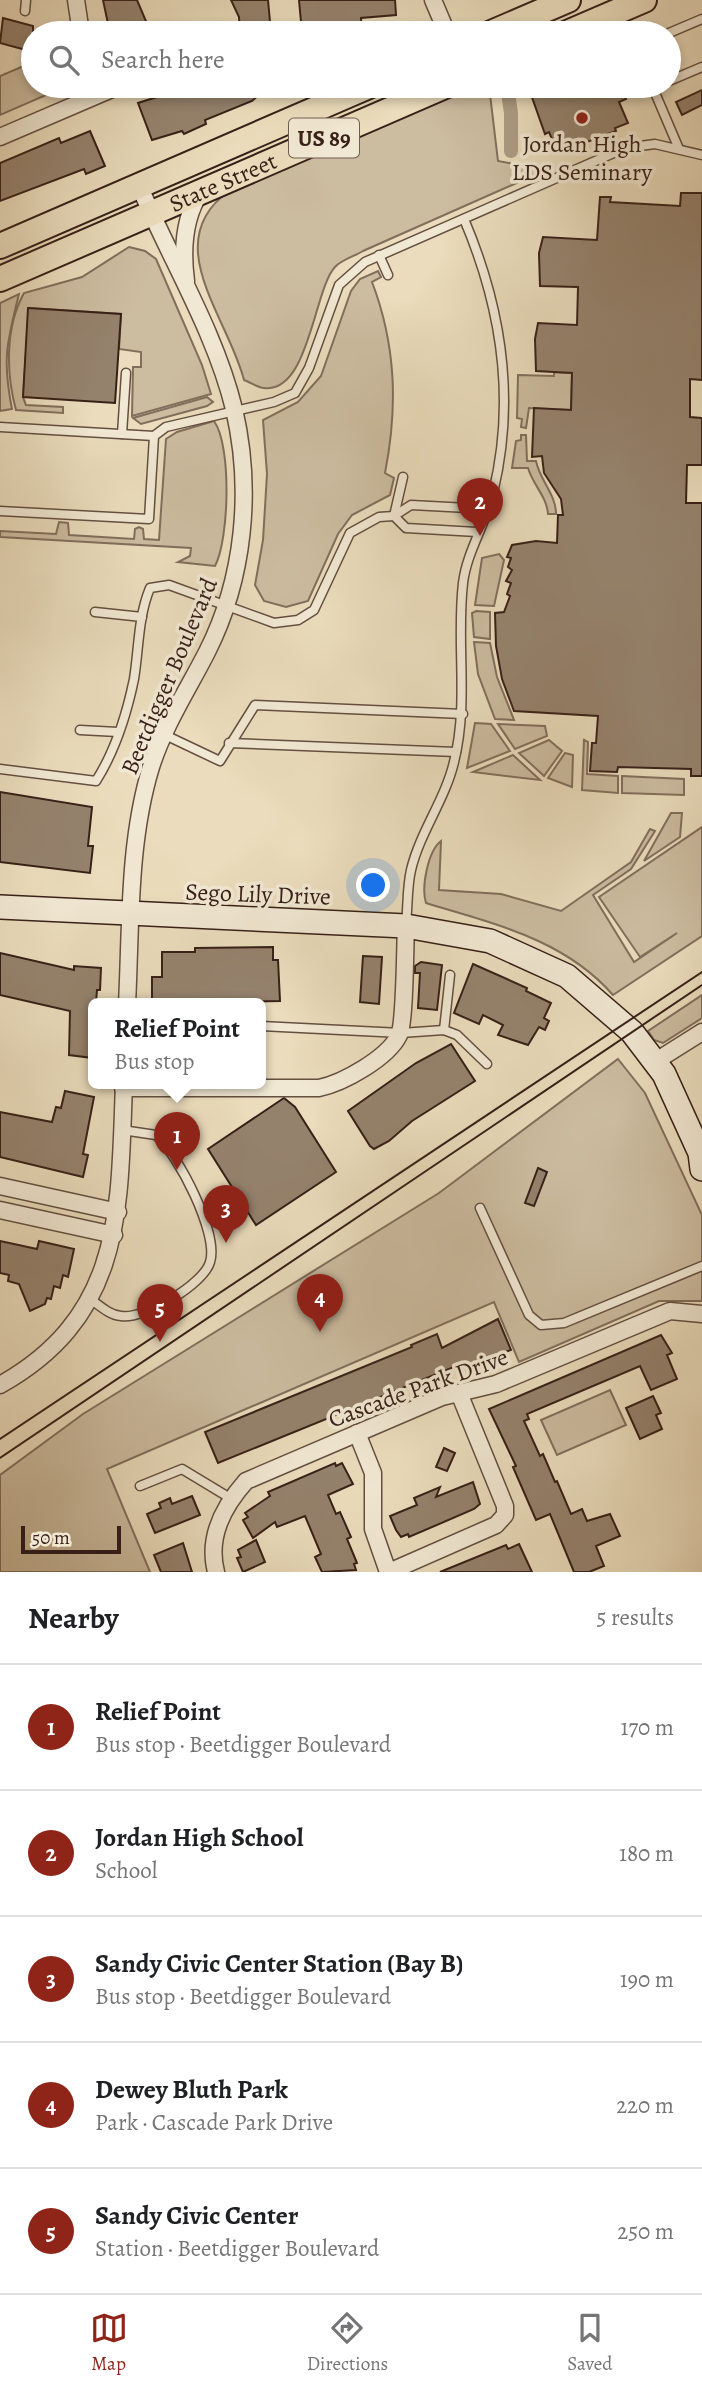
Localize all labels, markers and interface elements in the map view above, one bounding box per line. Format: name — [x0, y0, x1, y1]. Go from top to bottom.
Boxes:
search box — [21, 21, 681, 98]
icon: search — [45, 41, 83, 79]
text: Search here — [101, 42, 225, 77]
marker: Jordan High LDS Seminary — [574, 110, 590, 126]
road number: US 89 — [289, 119, 359, 158]
place label: Jordan High LDS Seminary — [512, 128, 652, 188]
street label: State Street — [164, 145, 282, 220]
pin: 2 — [457, 478, 503, 536]
street label: Beetdigger Boulevard — [113, 573, 225, 779]
your location — [356, 868, 390, 902]
street label: Sego Lily Drive — [185, 875, 331, 913]
popup — [88, 998, 266, 1089]
text: Relief Point — [114, 1011, 240, 1046]
text: Bus stop — [114, 1046, 194, 1077]
pin: 1 — [154, 1112, 200, 1170]
pin: 3 — [203, 1185, 249, 1243]
pin: 4 — [297, 1274, 343, 1332]
pin: 5 — [137, 1284, 183, 1342]
street label: Cascade Park Drive — [324, 1341, 512, 1435]
scale bar — [21, 1523, 121, 1555]
text: 50 m — [32, 1525, 70, 1551]
text: Nearby — [28, 1598, 119, 1638]
text: 5 results — [597, 1602, 674, 1633]
text: Relief Point — [95, 1694, 221, 1729]
text: 1 — [47, 1712, 55, 1743]
text: 170 m — [621, 1712, 674, 1743]
text: Bus stop · Beetdigger Boulevard — [95, 1729, 391, 1760]
text: Jordan High School — [95, 1820, 304, 1855]
text: 2 — [45, 1838, 57, 1869]
text: 180 m — [619, 1838, 674, 1869]
text: School — [95, 1855, 157, 1886]
text: Sandy Civic Center Station (Bay B) — [95, 1946, 464, 1981]
text: 3 — [46, 1964, 56, 1995]
text: 190 m — [620, 1964, 674, 1995]
text: Bus stop · Beetdigger Boulevard — [95, 1981, 391, 2012]
text: Dewey Bluth Park — [95, 2072, 288, 2107]
text: 4 — [46, 2090, 56, 2121]
text: 220 m — [616, 2090, 674, 2121]
text: Park · Cascade Park Drive — [95, 2107, 333, 2138]
text: Sandy Civic Center — [95, 2198, 299, 2233]
text: 5 — [46, 2216, 56, 2247]
text: 250 m — [617, 2216, 674, 2247]
text: Station · Beetdigger Boulevard — [95, 2233, 379, 2264]
tab: Map — [90, 2309, 128, 2377]
tab: Directions — [307, 2309, 388, 2377]
tab: Saved — [567, 2309, 612, 2377]

